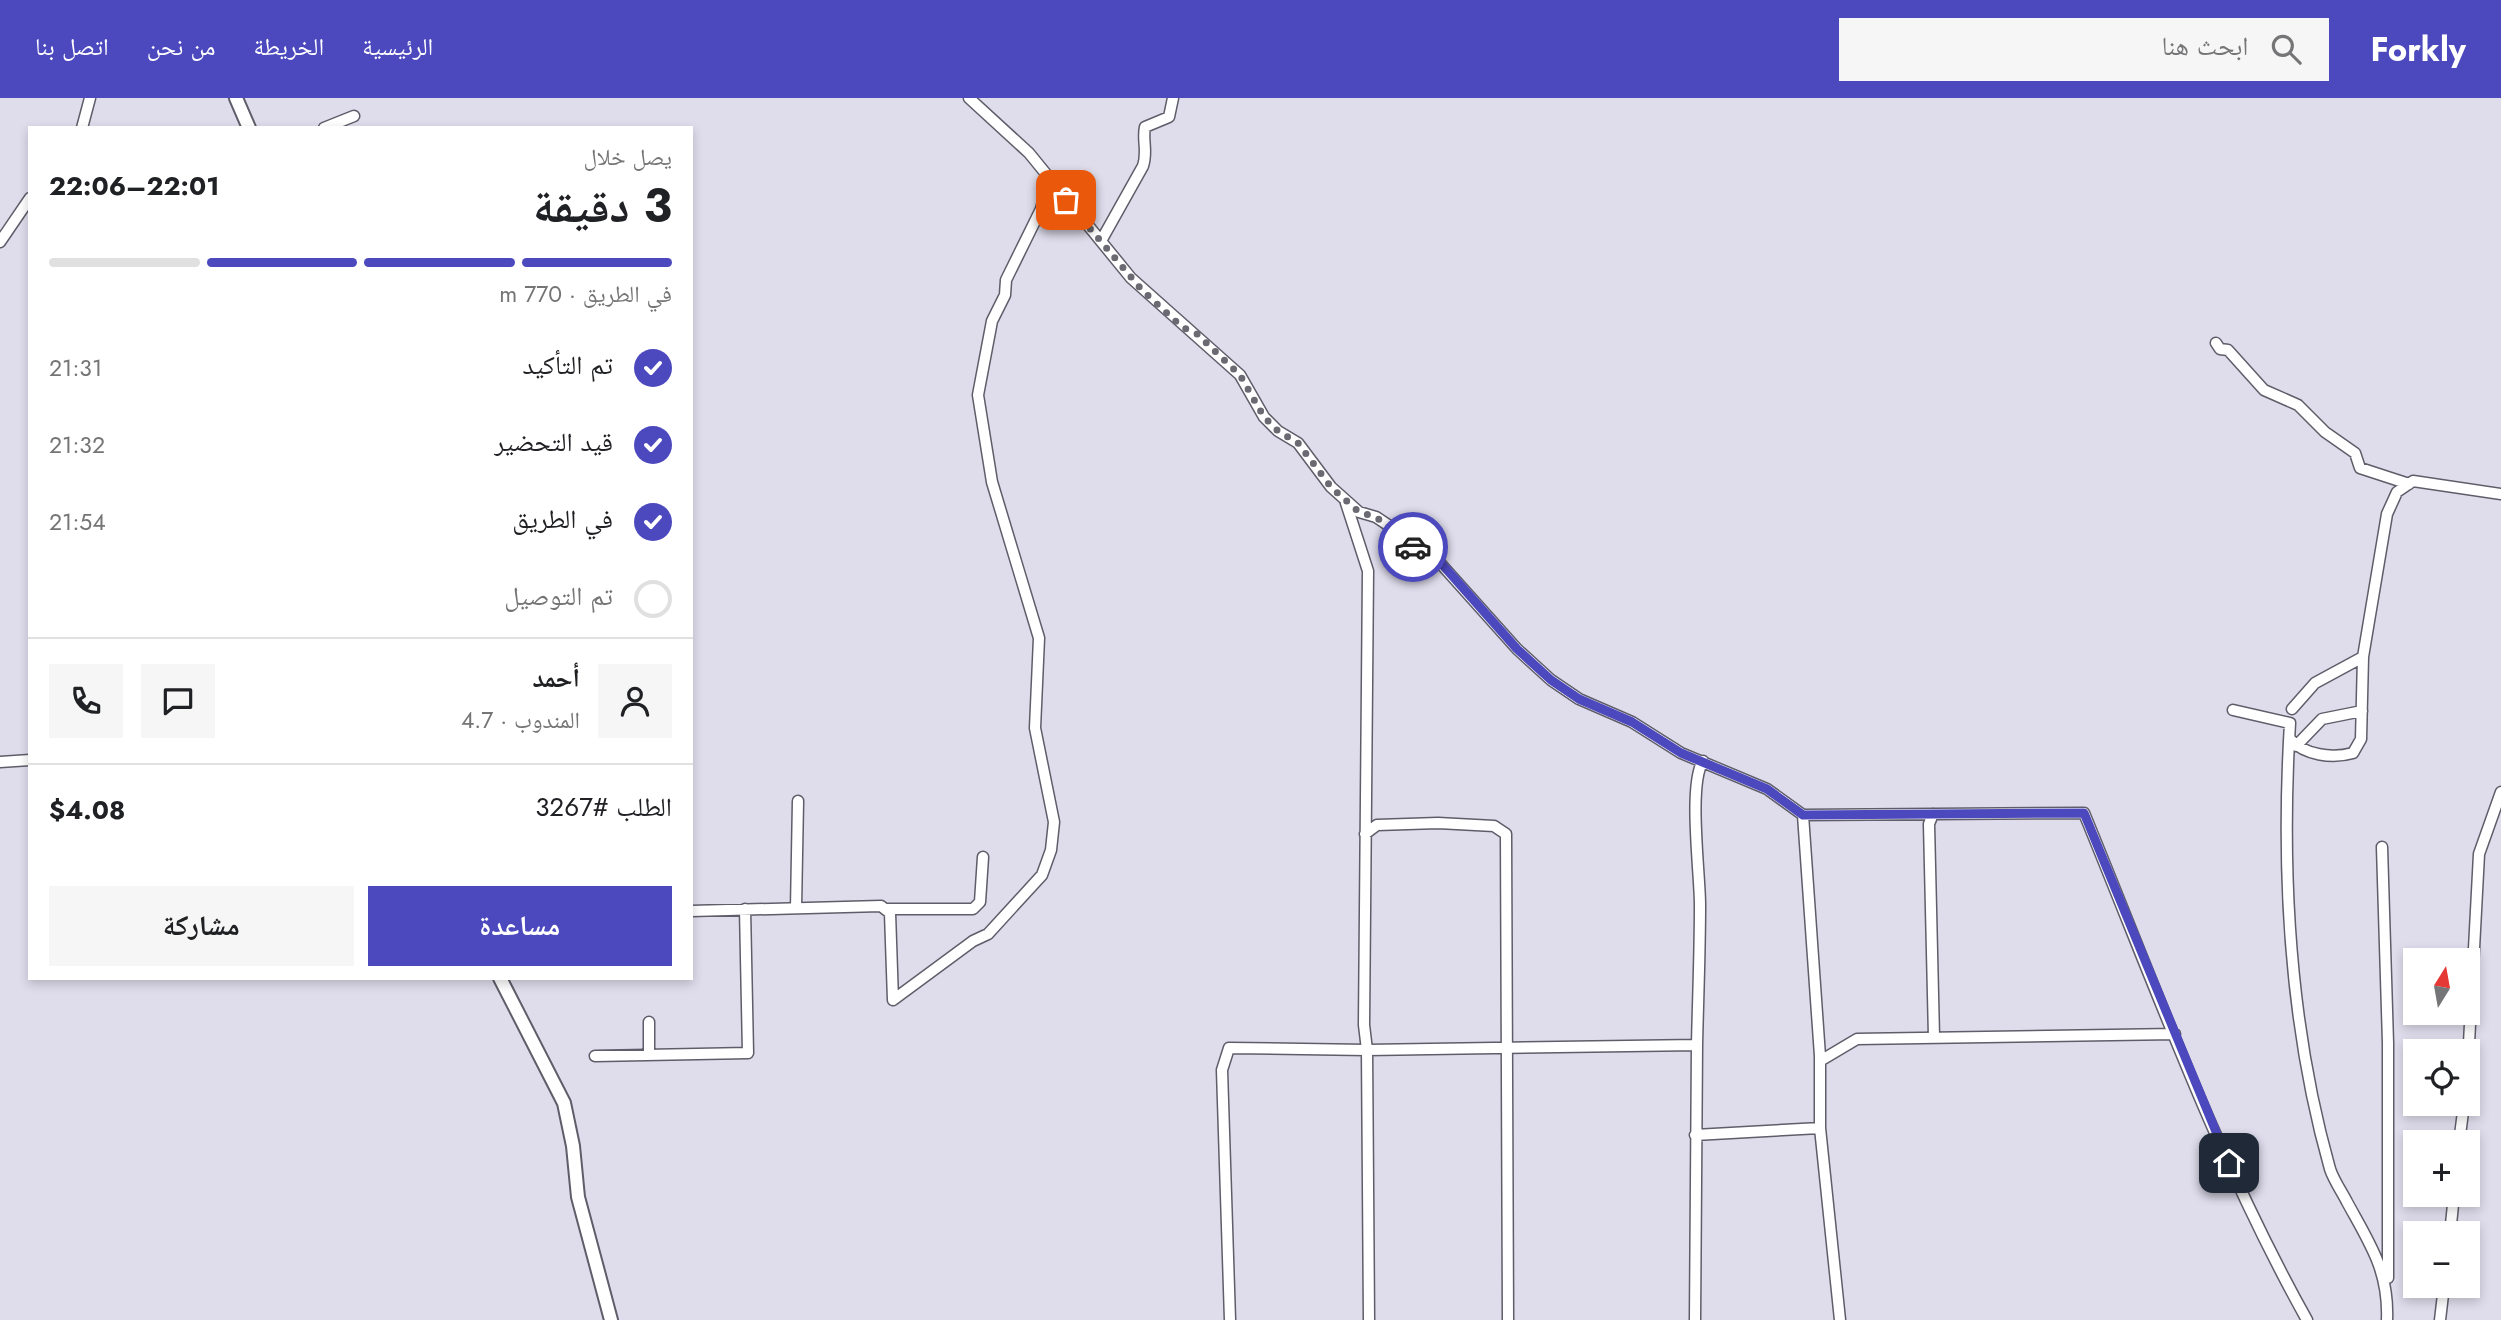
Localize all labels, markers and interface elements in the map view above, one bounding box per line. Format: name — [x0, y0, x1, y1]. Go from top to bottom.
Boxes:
search box — [1839, 18, 2329, 81]
text: Forkly — [2371, 26, 2466, 73]
text: ابحث هنا — [2161, 27, 2249, 65]
text: اتصل بنا — [35, 29, 109, 64]
text: من نحن — [147, 29, 216, 64]
text: الخريطة — [254, 29, 324, 64]
text: الرئيسية — [362, 29, 433, 64]
icon: search — [2267, 30, 2305, 68]
text: يصل خلال — [583, 140, 672, 174]
text: 22:01–22:06 — [49, 167, 219, 205]
pin — [1036, 170, 1096, 230]
text: 3 دقيقة — [533, 173, 672, 239]
icon: bag — [1047, 181, 1085, 219]
text: في الطريق · 770 m — [499, 277, 672, 311]
text: تم التأكيد — [522, 346, 613, 384]
icon: check — [634, 349, 672, 387]
text: 21:31 — [49, 351, 102, 385]
text: قيد التحضير — [494, 423, 613, 461]
icon: check — [634, 426, 672, 464]
text: 21:32 — [49, 428, 105, 462]
text: في الطريق — [512, 500, 613, 538]
icon: check — [634, 503, 672, 541]
text: 21:54 — [49, 505, 106, 539]
courier — [1378, 512, 1448, 582]
icon: car — [1394, 528, 1432, 566]
text: تم التوصيل — [504, 577, 613, 615]
text: أحمد — [532, 659, 580, 697]
button: phone — [49, 664, 123, 738]
button: chat — [141, 664, 215, 738]
button: person — [598, 664, 672, 738]
text: المندوب · 4.7 — [461, 703, 580, 737]
text: الطلب #3267 — [535, 788, 672, 826]
text: $4.08 — [49, 791, 125, 829]
button: مشاركة — [49, 886, 354, 966]
button: مساعدة — [368, 886, 672, 966]
north arrow — [2403, 948, 2480, 1026]
map controls — [2403, 948, 2480, 1298]
button: locate — [2403, 1039, 2480, 1116]
button: + — [2403, 1130, 2480, 1207]
pin — [2199, 1133, 2259, 1193]
icon: home — [2210, 1144, 2248, 1182]
button: − — [2403, 1221, 2480, 1298]

